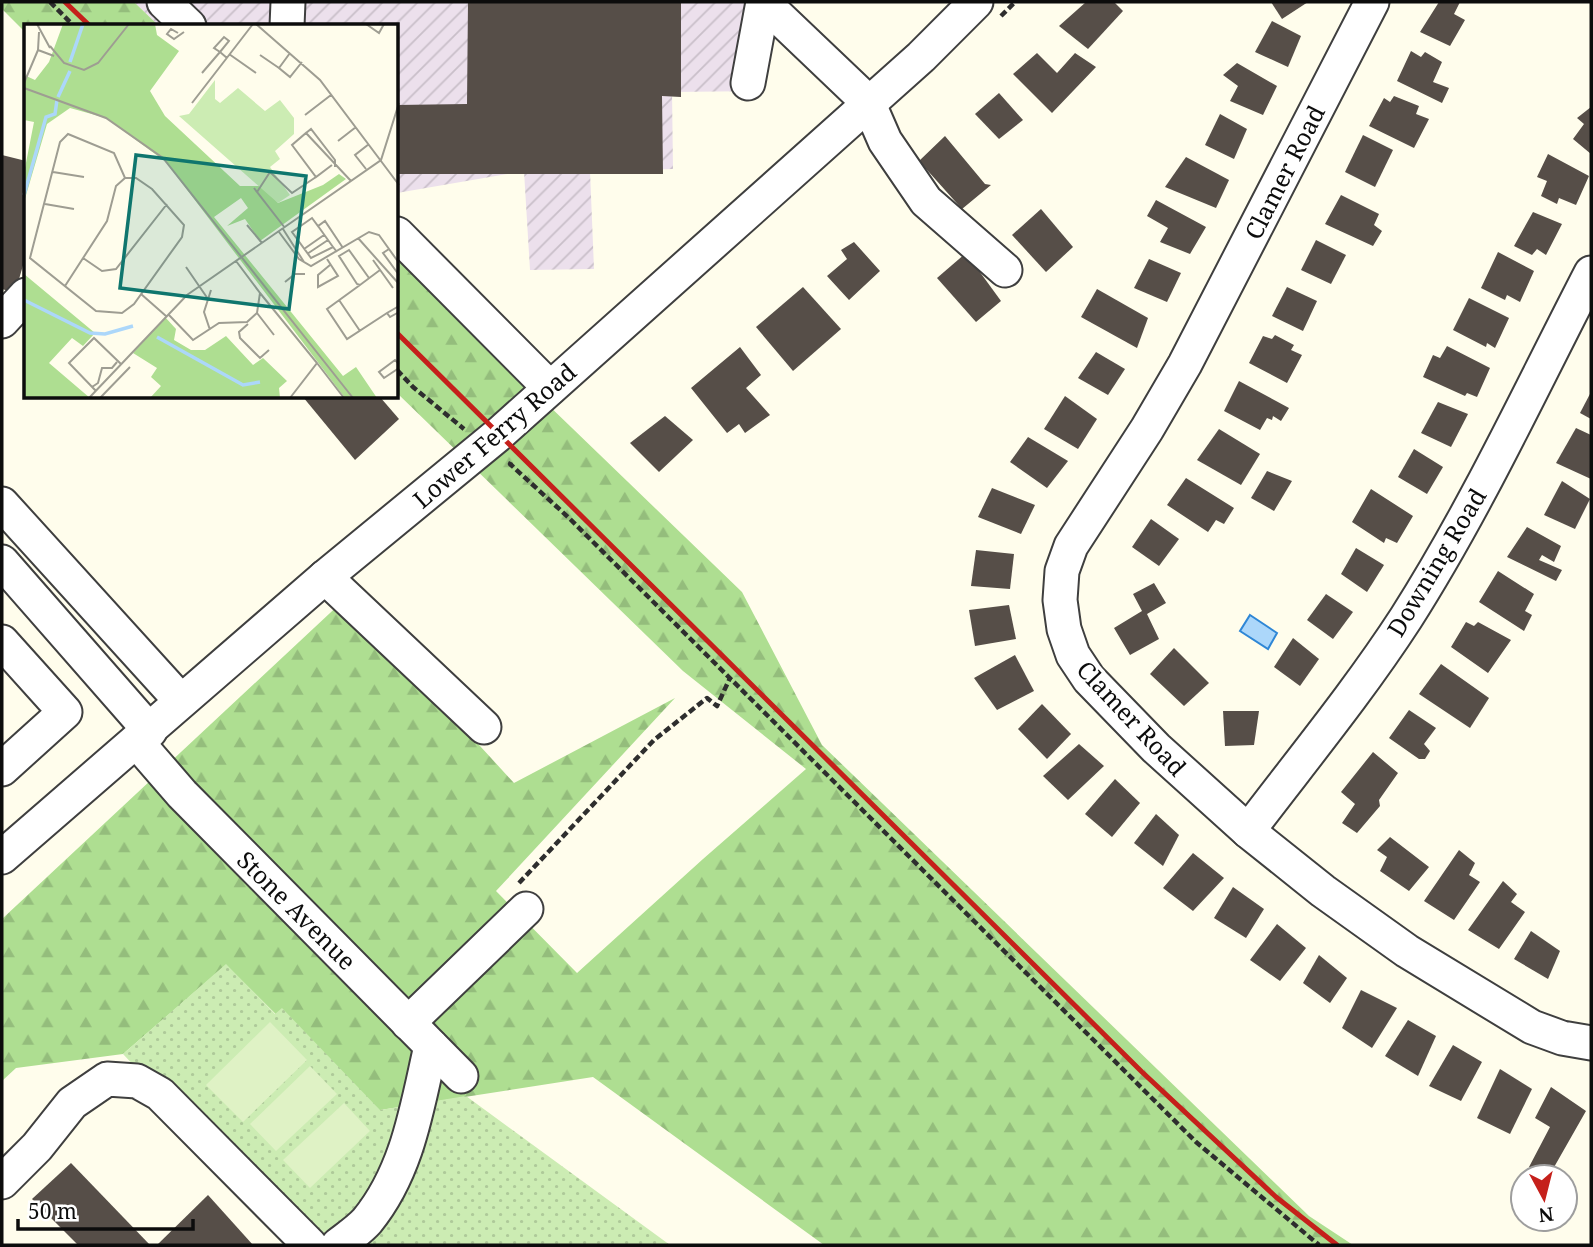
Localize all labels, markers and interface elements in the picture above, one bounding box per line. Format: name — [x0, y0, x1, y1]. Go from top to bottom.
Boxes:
inset map — [24, 24, 399, 399]
street label: Clamer Road — [1236, 99, 1332, 245]
street label: Lower Ferry Road — [405, 355, 583, 515]
street label: Downing Road — [1379, 481, 1493, 642]
street label: Clamer Road — [1070, 653, 1194, 783]
street label: Stone Avenue — [230, 843, 364, 977]
north arrow — [1509, 1163, 1579, 1233]
scale bar — [18, 1188, 192, 1232]
text: 50 m — [28, 1197, 77, 1225]
text: N — [1537, 1201, 1555, 1229]

